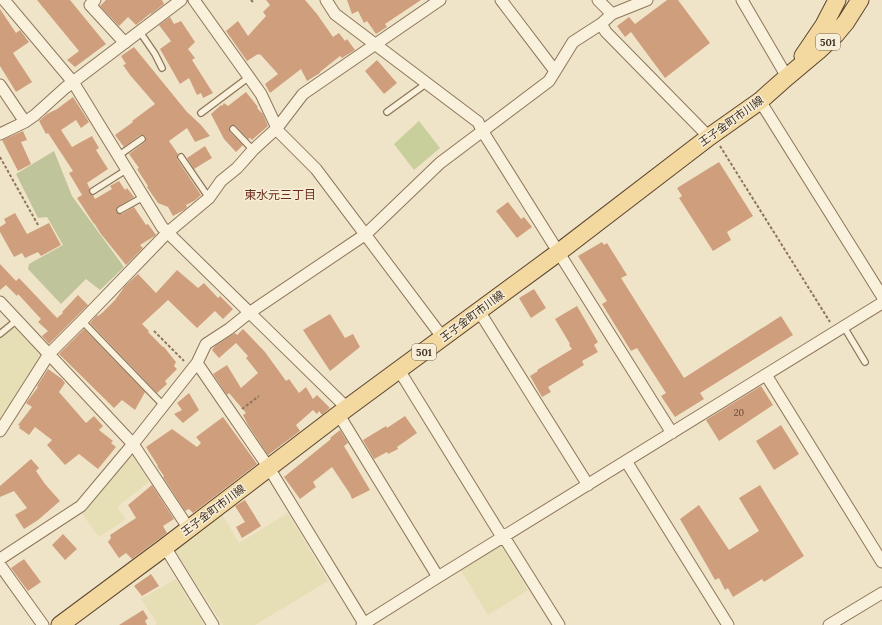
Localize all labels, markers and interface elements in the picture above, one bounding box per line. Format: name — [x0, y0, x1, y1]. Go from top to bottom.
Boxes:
road number: 501 — [816, 34, 840, 50]
street label: 王子金町市川線 — [696, 93, 766, 149]
district label: 東水元三丁目 — [244, 187, 316, 202]
street label: 王子金町市川線 — [437, 287, 507, 345]
road number: 501 — [412, 344, 436, 360]
house number: 20 — [734, 407, 745, 418]
street label: 王子金町市川線 — [178, 481, 248, 539]

